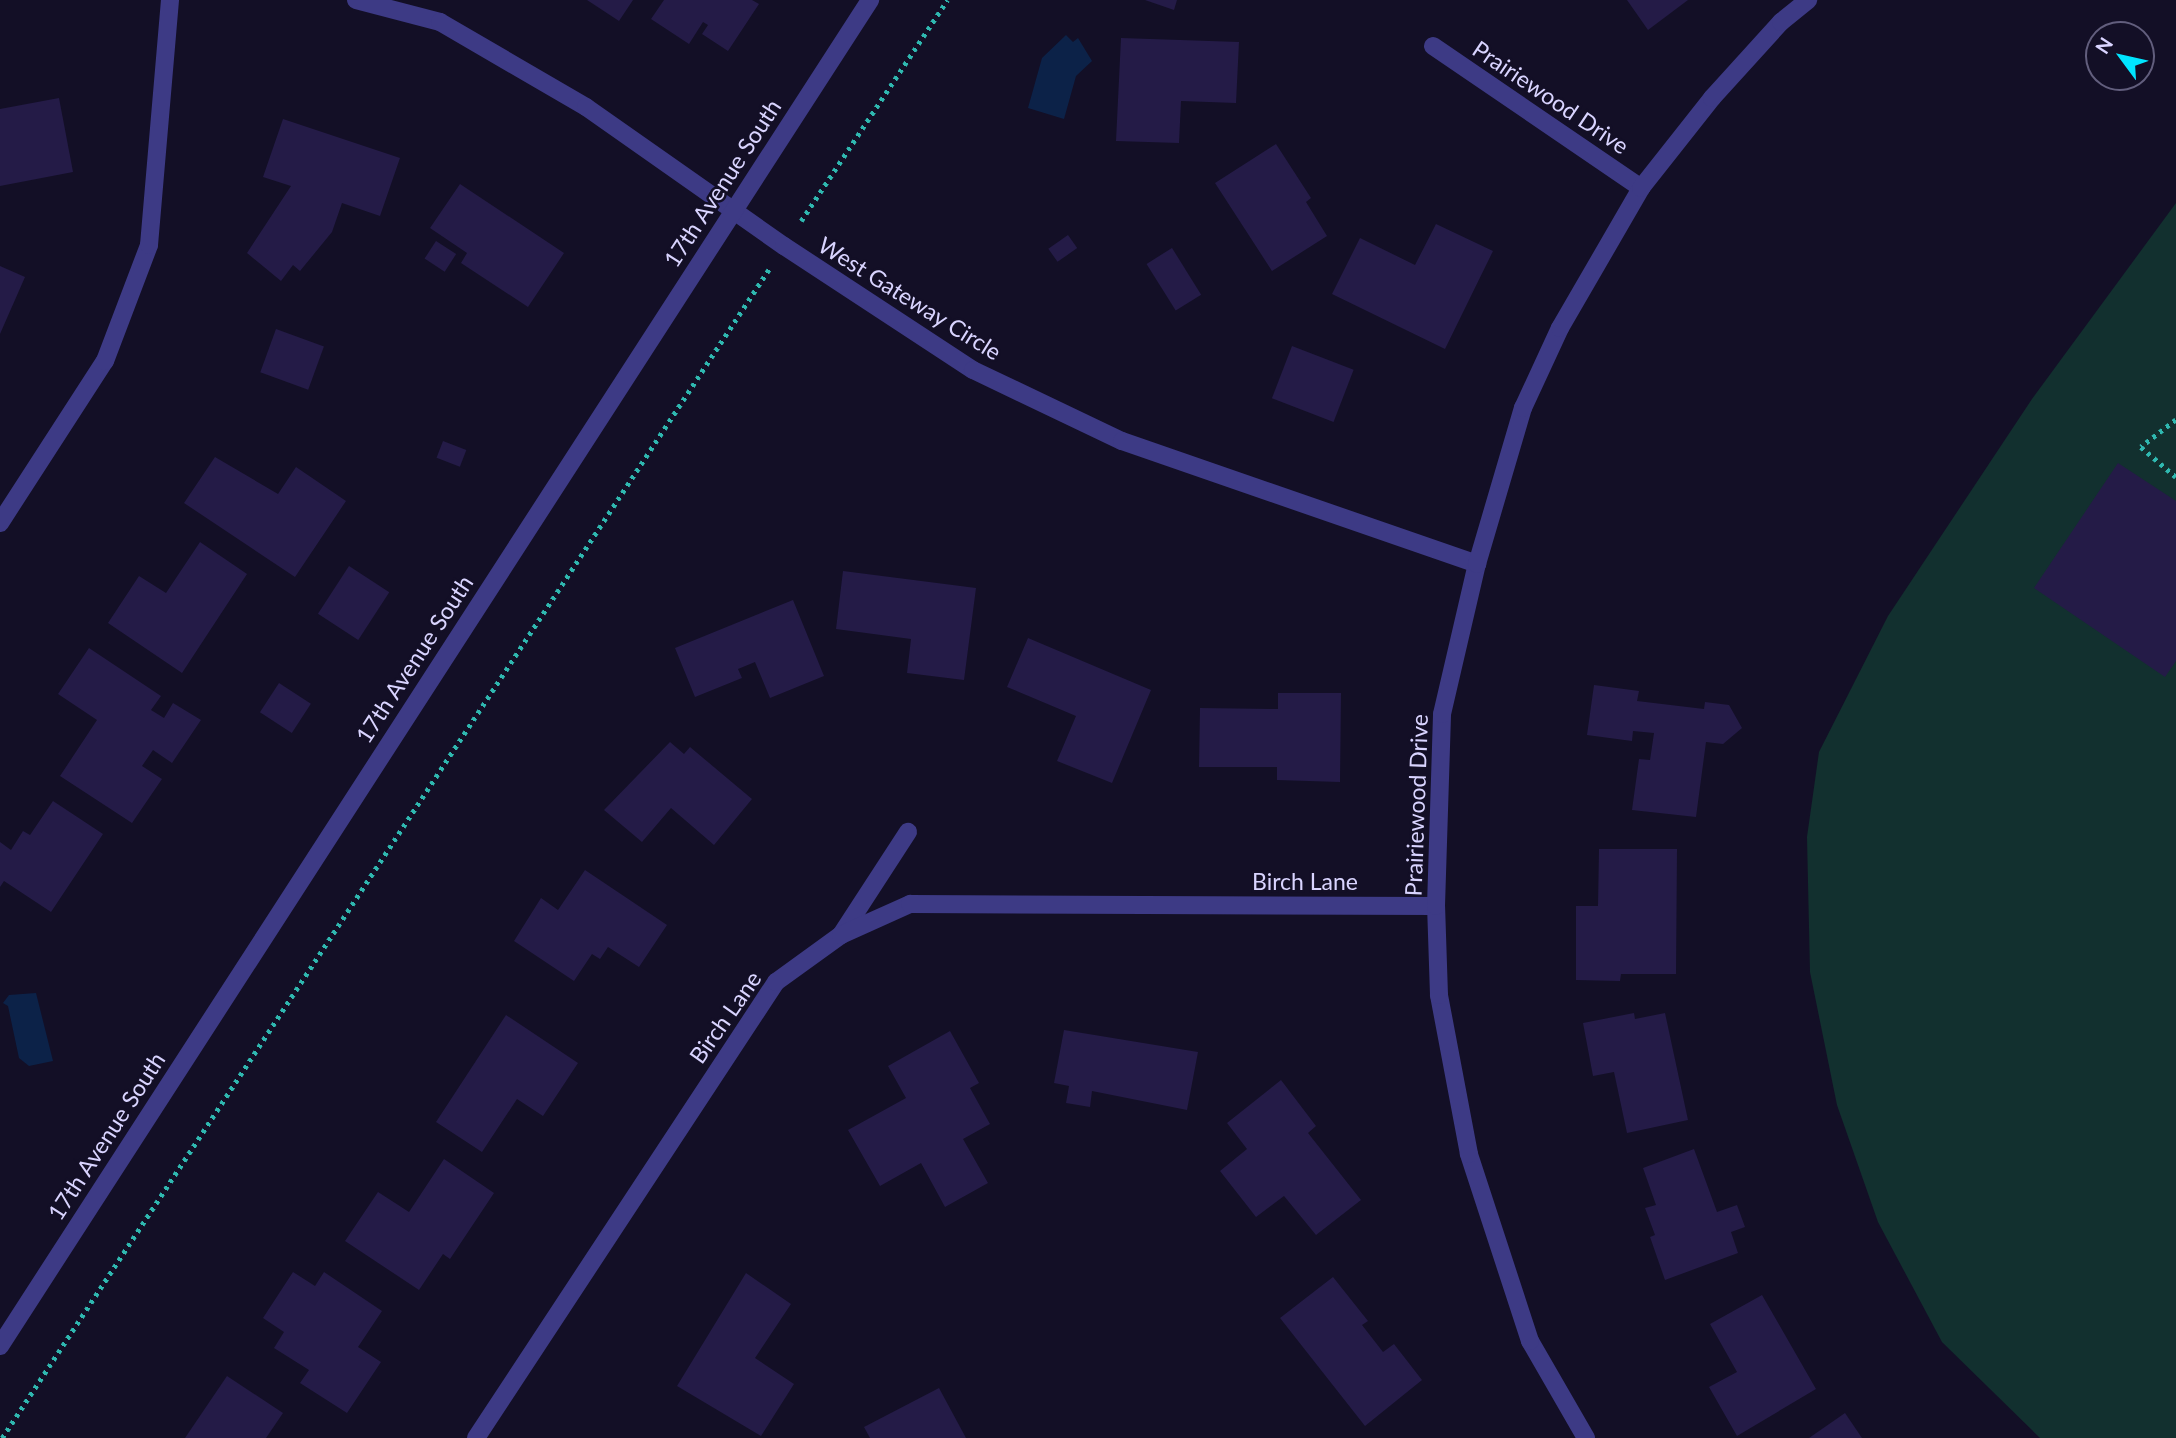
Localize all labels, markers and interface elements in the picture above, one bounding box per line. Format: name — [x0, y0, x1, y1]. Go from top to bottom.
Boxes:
north arrow — [2085, 21, 2155, 91]
text: N — [2090, 33, 2117, 58]
street label: Prairiewood Drive — [1468, 35, 1634, 159]
street label: 17th Avenue South — [657, 94, 787, 272]
street label: West Gateway Circle — [813, 230, 1007, 366]
street label: 17th Avenue South — [349, 570, 479, 748]
street label: Prairiewood Drive — [1399, 713, 1433, 897]
street label: Birch Lane — [1252, 867, 1358, 895]
street label: Birch Lane — [683, 966, 767, 1068]
street label: 17th Avenue South — [41, 1047, 171, 1225]

